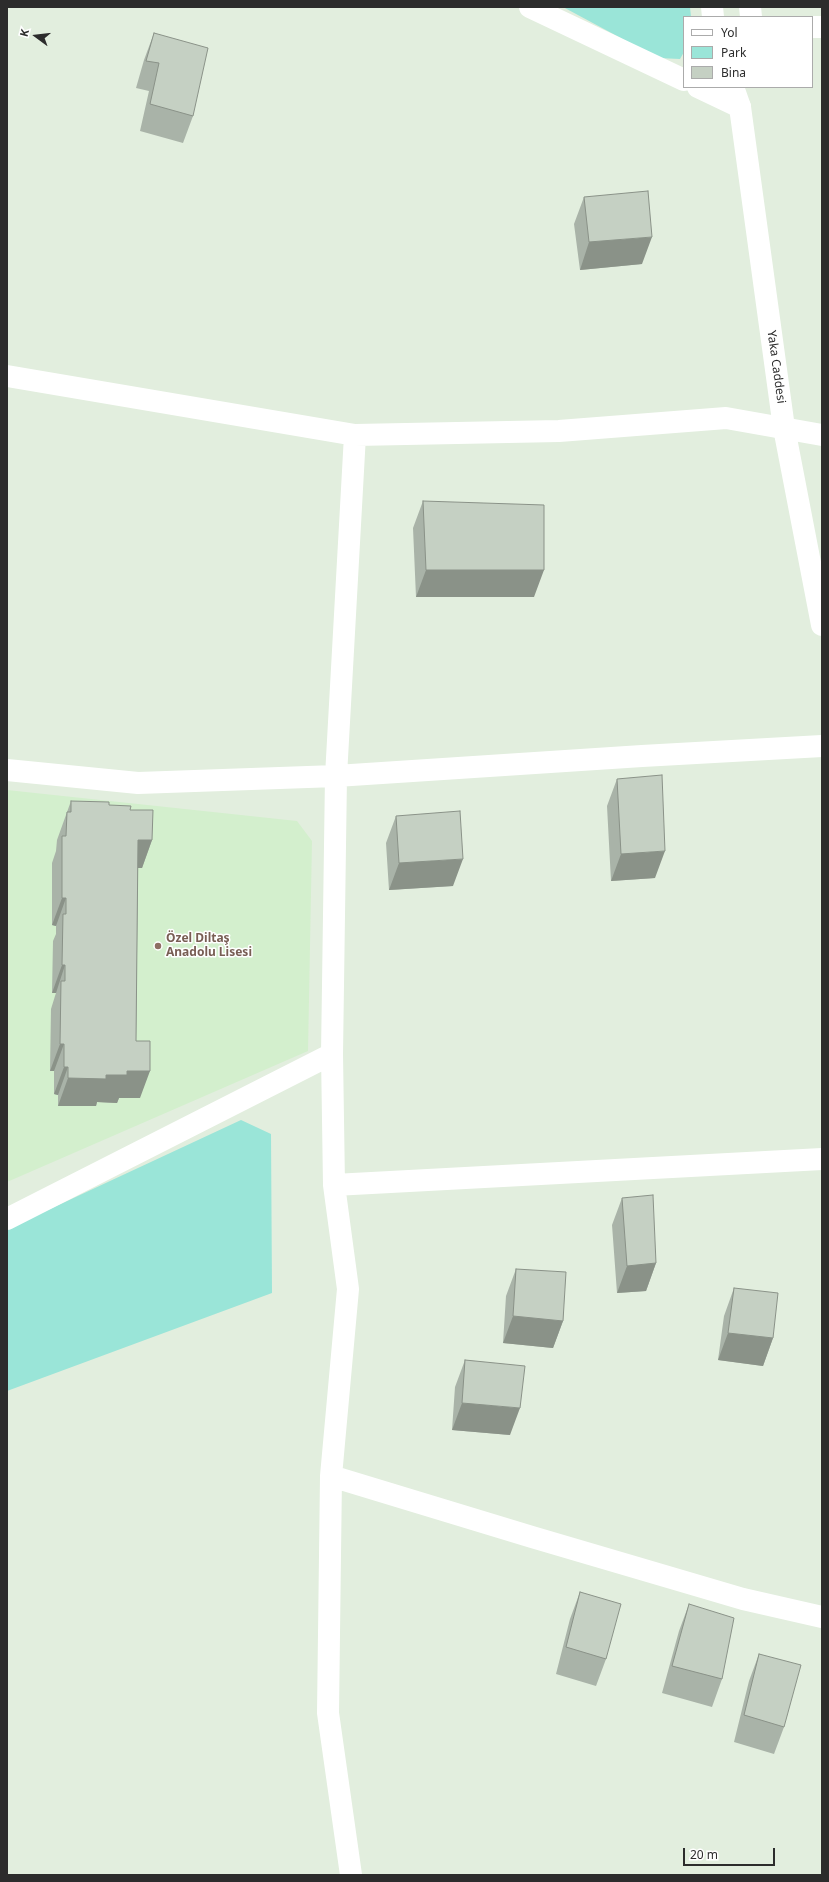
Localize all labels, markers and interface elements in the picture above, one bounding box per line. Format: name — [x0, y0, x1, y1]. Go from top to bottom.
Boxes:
north arrow — [16, 16, 56, 56]
legend — [683, 16, 813, 88]
text: Yol — [721, 24, 738, 41]
text: K — [16, 27, 32, 38]
text: Park — [721, 44, 746, 61]
text: Bina — [721, 64, 746, 81]
street label: Yaka Caddesi — [764, 329, 788, 405]
place label: Özel Diltaş Anadolu Lisesi — [166, 932, 252, 960]
marker: Özel Diltaş Anadolu Lisesi — [153, 941, 163, 951]
scale bar — [685, 1840, 777, 1866]
text: 20 m — [690, 1846, 718, 1863]

